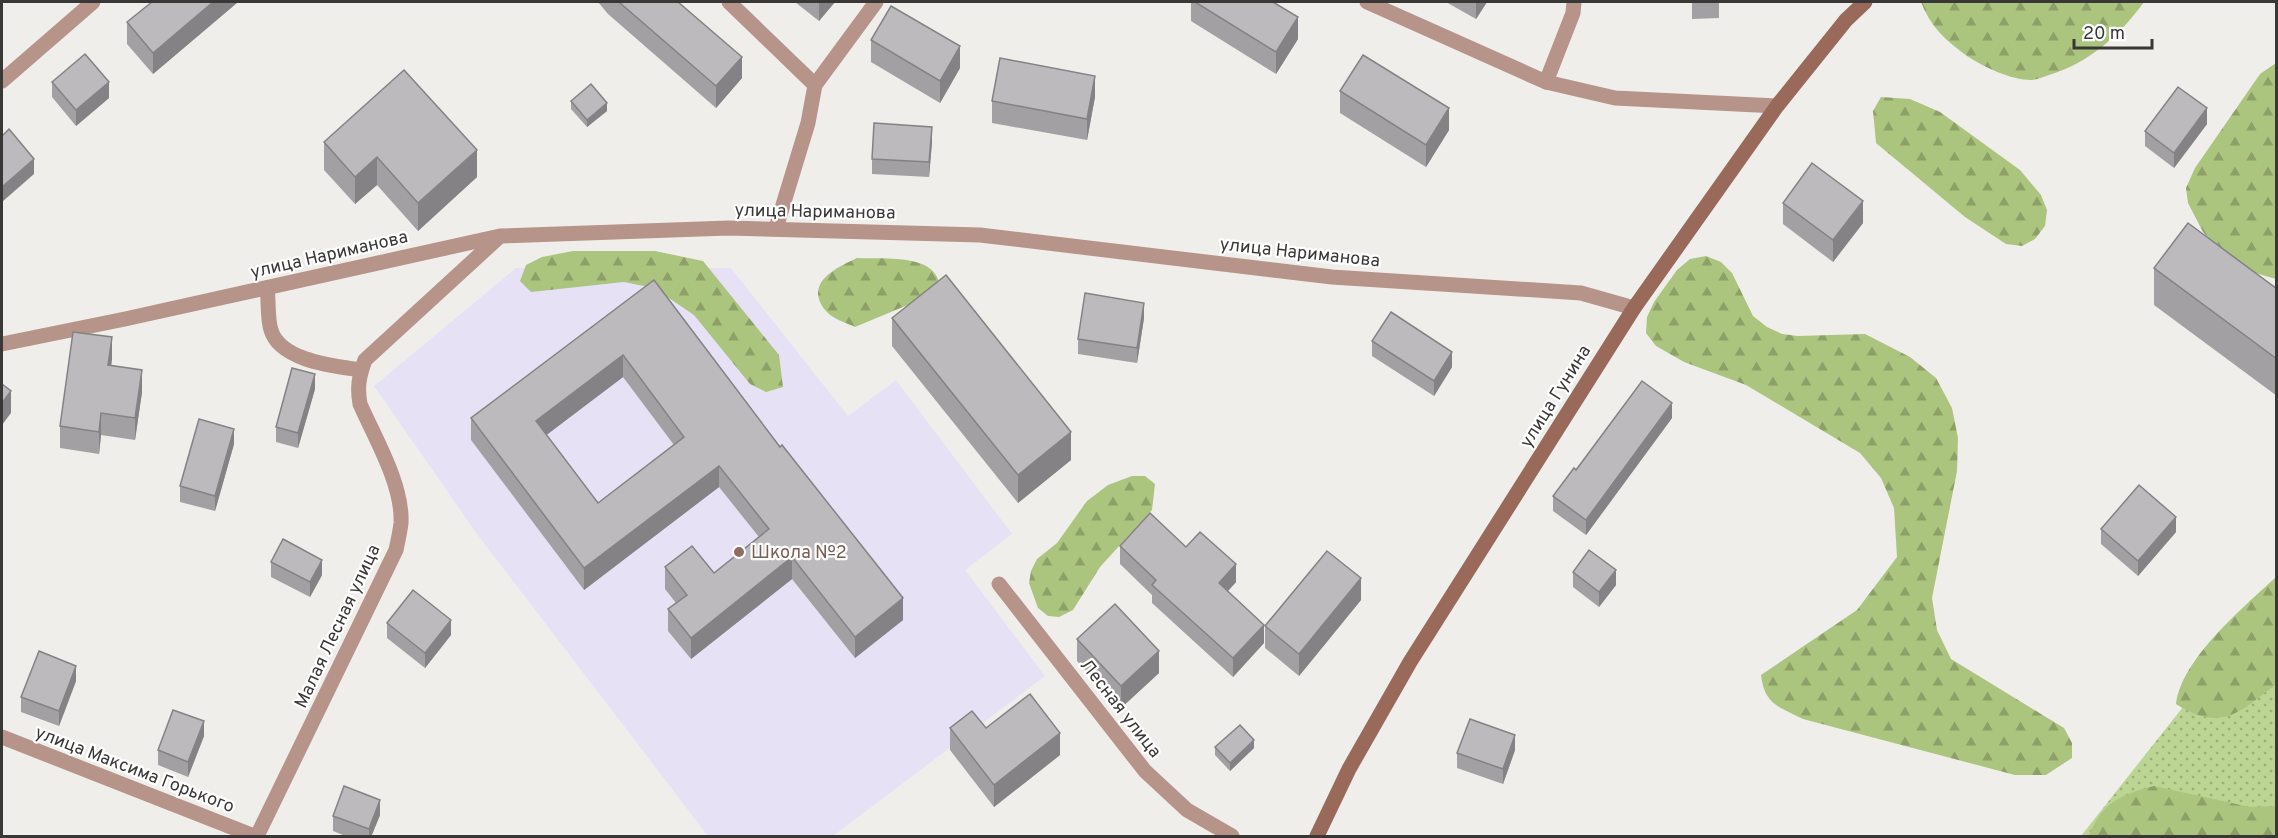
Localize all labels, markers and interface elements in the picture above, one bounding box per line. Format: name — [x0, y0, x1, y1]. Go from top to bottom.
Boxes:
scale bar — [2074, 12, 2152, 50]
text: 20 m — [2083, 23, 2125, 46]
street label: улица Нариманова — [734, 200, 896, 225]
street label: улица Нариманова — [248, 226, 410, 285]
street label: улица Нариманова — [1219, 234, 1381, 273]
street label: улица Гунина — [1516, 341, 1597, 452]
street label: Малая Лесная улица — [290, 541, 386, 712]
place label: Школа №2 — [751, 542, 847, 565]
marker: Школа №2 — [732, 545, 746, 559]
street label: Лесная улица — [1074, 655, 1166, 763]
street label: улица Максима Горького — [31, 722, 237, 819]

